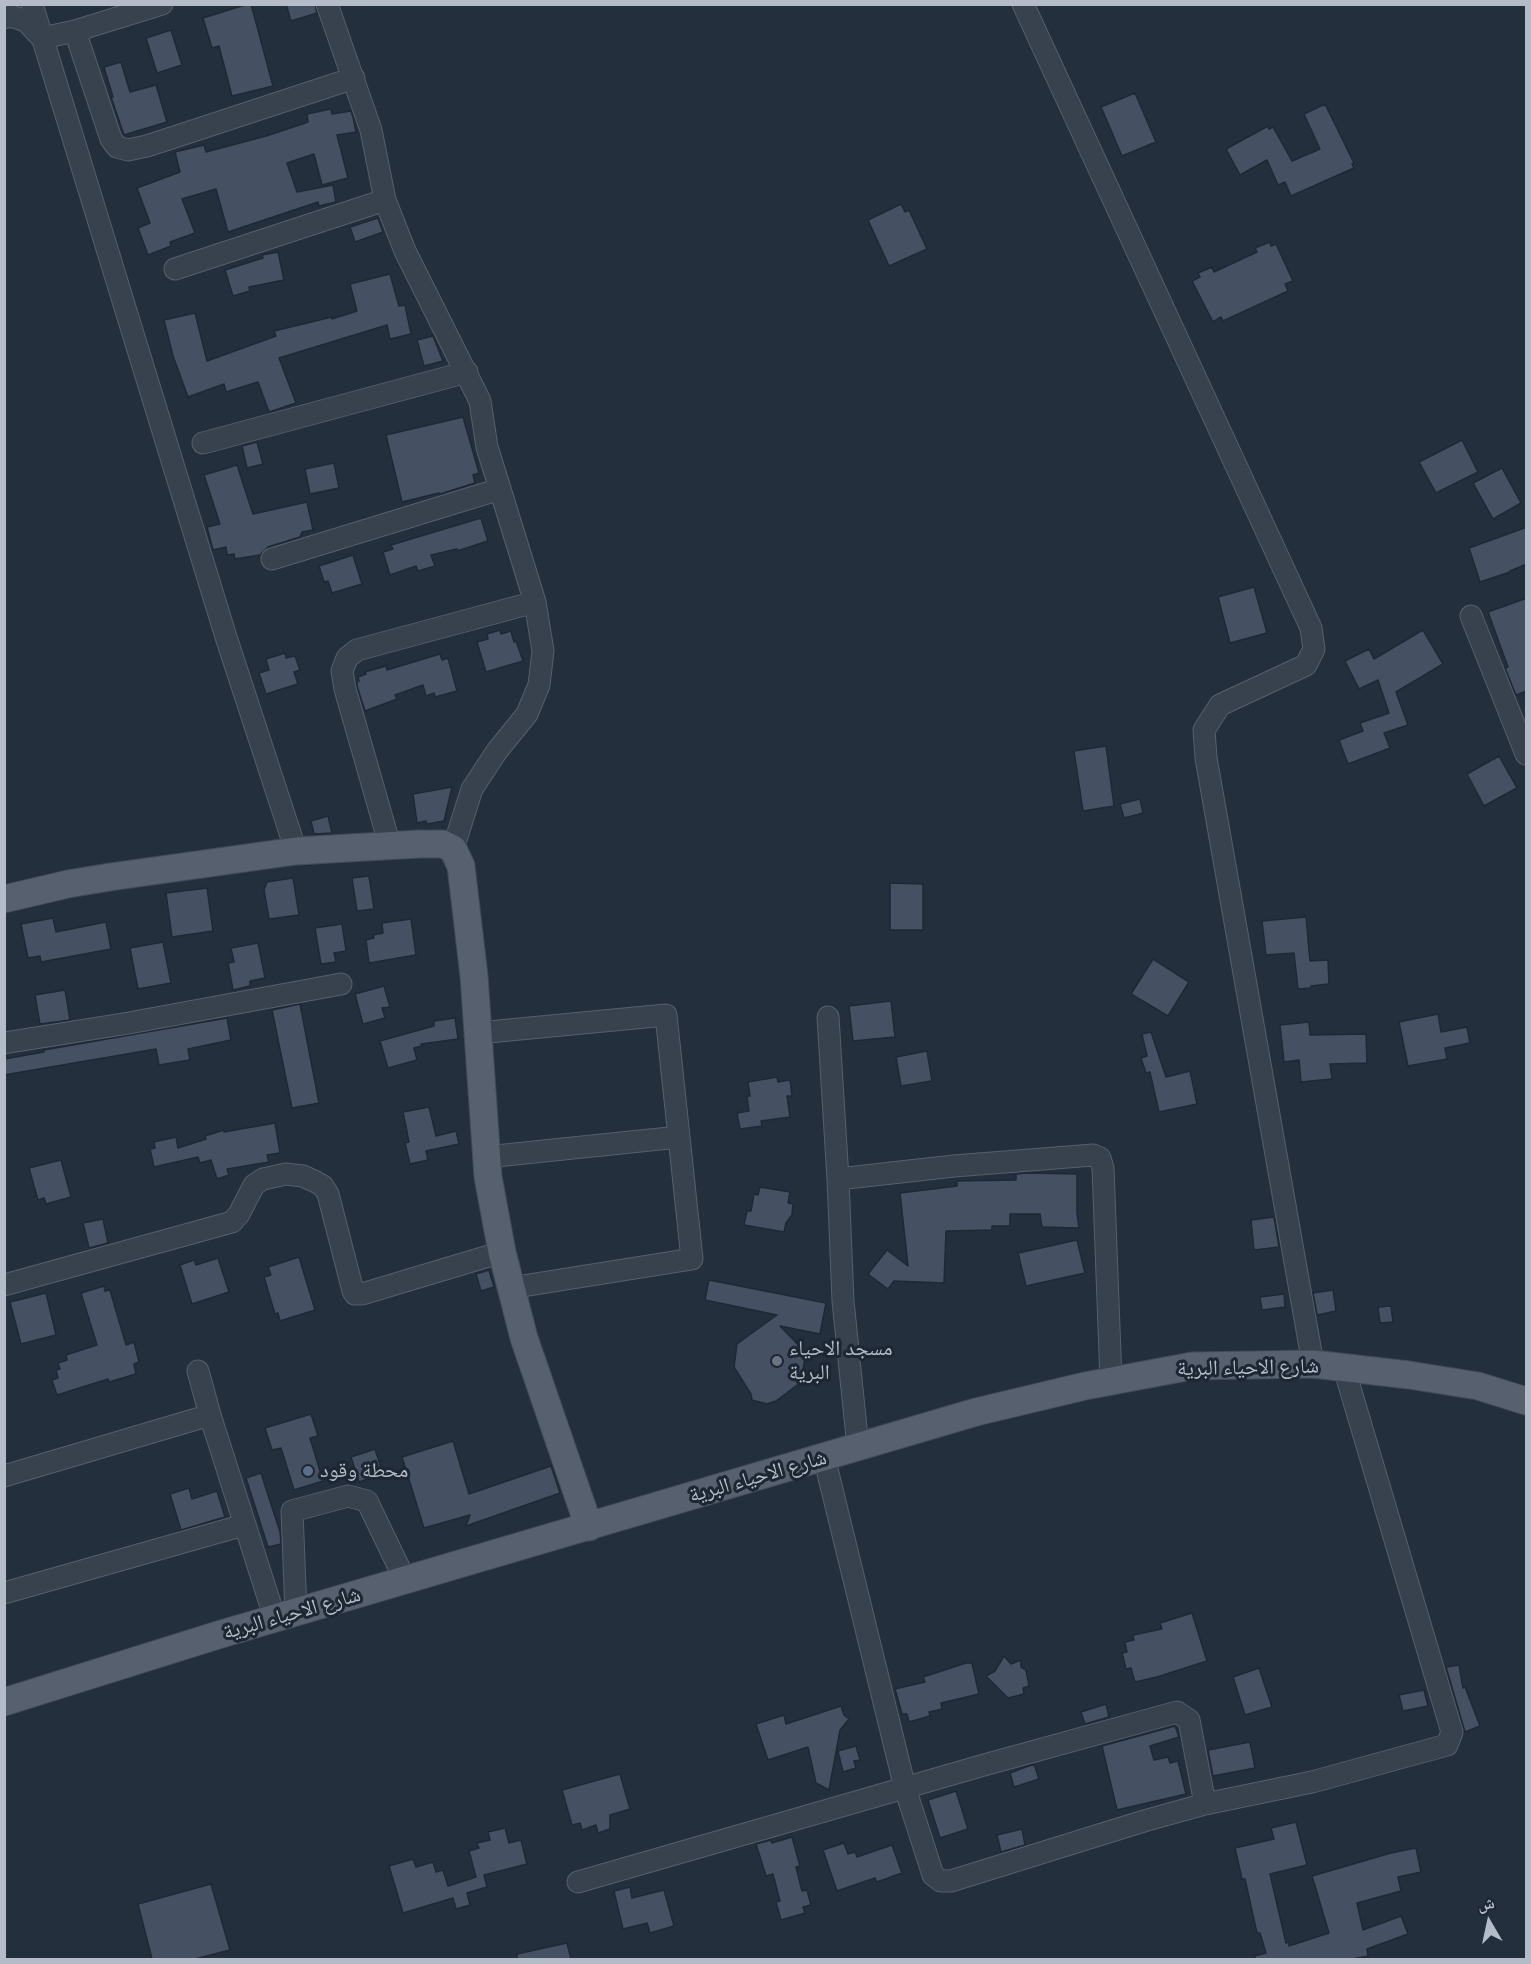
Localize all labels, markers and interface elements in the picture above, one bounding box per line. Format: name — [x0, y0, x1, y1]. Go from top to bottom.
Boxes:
place label: مسجد الاحياء البرية — [789, 1336, 893, 1386]
marker: مسجد الاحياء البرية — [770, 1354, 784, 1368]
street label: شارع الاحياء البرية — [1177, 1354, 1319, 1382]
street label: شارع الاحياء البرية — [686, 1445, 830, 1509]
place label: محطة وقود — [320, 1458, 408, 1484]
marker: محطة وقود — [301, 1464, 315, 1478]
street label: شارع الاحياء البرية — [220, 1582, 364, 1646]
north arrow — [1459, 1892, 1519, 1952]
text: ش — [1476, 1893, 1496, 1914]

